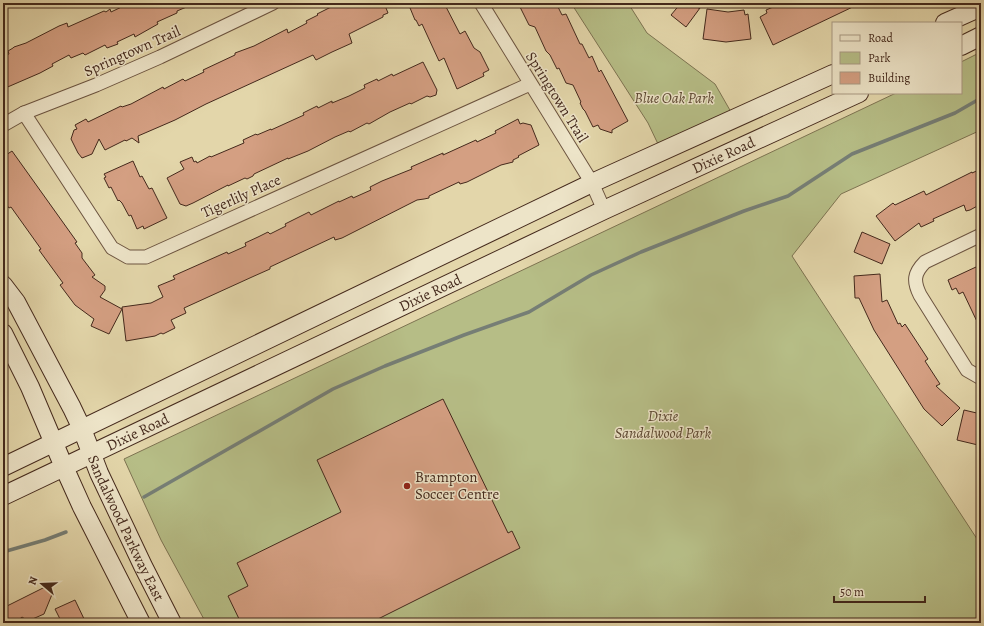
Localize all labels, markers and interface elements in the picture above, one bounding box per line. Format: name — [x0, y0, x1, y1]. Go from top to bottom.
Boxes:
street label: Springtown Trail — [81, 21, 184, 81]
legend — [832, 22, 962, 94]
text: Road — [868, 30, 894, 46]
street label: Springtown Trail — [521, 48, 593, 147]
text: Park — [868, 50, 891, 66]
text: Building — [868, 70, 910, 86]
park label: Blue Oak Park — [634, 88, 714, 108]
street label: Dixie Road — [689, 132, 759, 178]
street label: Tigerlily Place — [198, 169, 284, 222]
street label: Dixie Road — [395, 269, 466, 316]
park label: Dixie Sandalwood Park — [615, 406, 712, 443]
street label: Dixie Road — [103, 408, 173, 455]
street label: Sandalwood Parkway East — [83, 452, 169, 605]
place label: Brampton Soccer Centre — [415, 467, 499, 504]
marker: Brampton Soccer Centre — [402, 481, 412, 491]
north arrow — [22, 564, 62, 604]
text: N — [25, 575, 41, 587]
scale bar — [834, 578, 925, 604]
text: 50 m — [840, 584, 864, 600]

